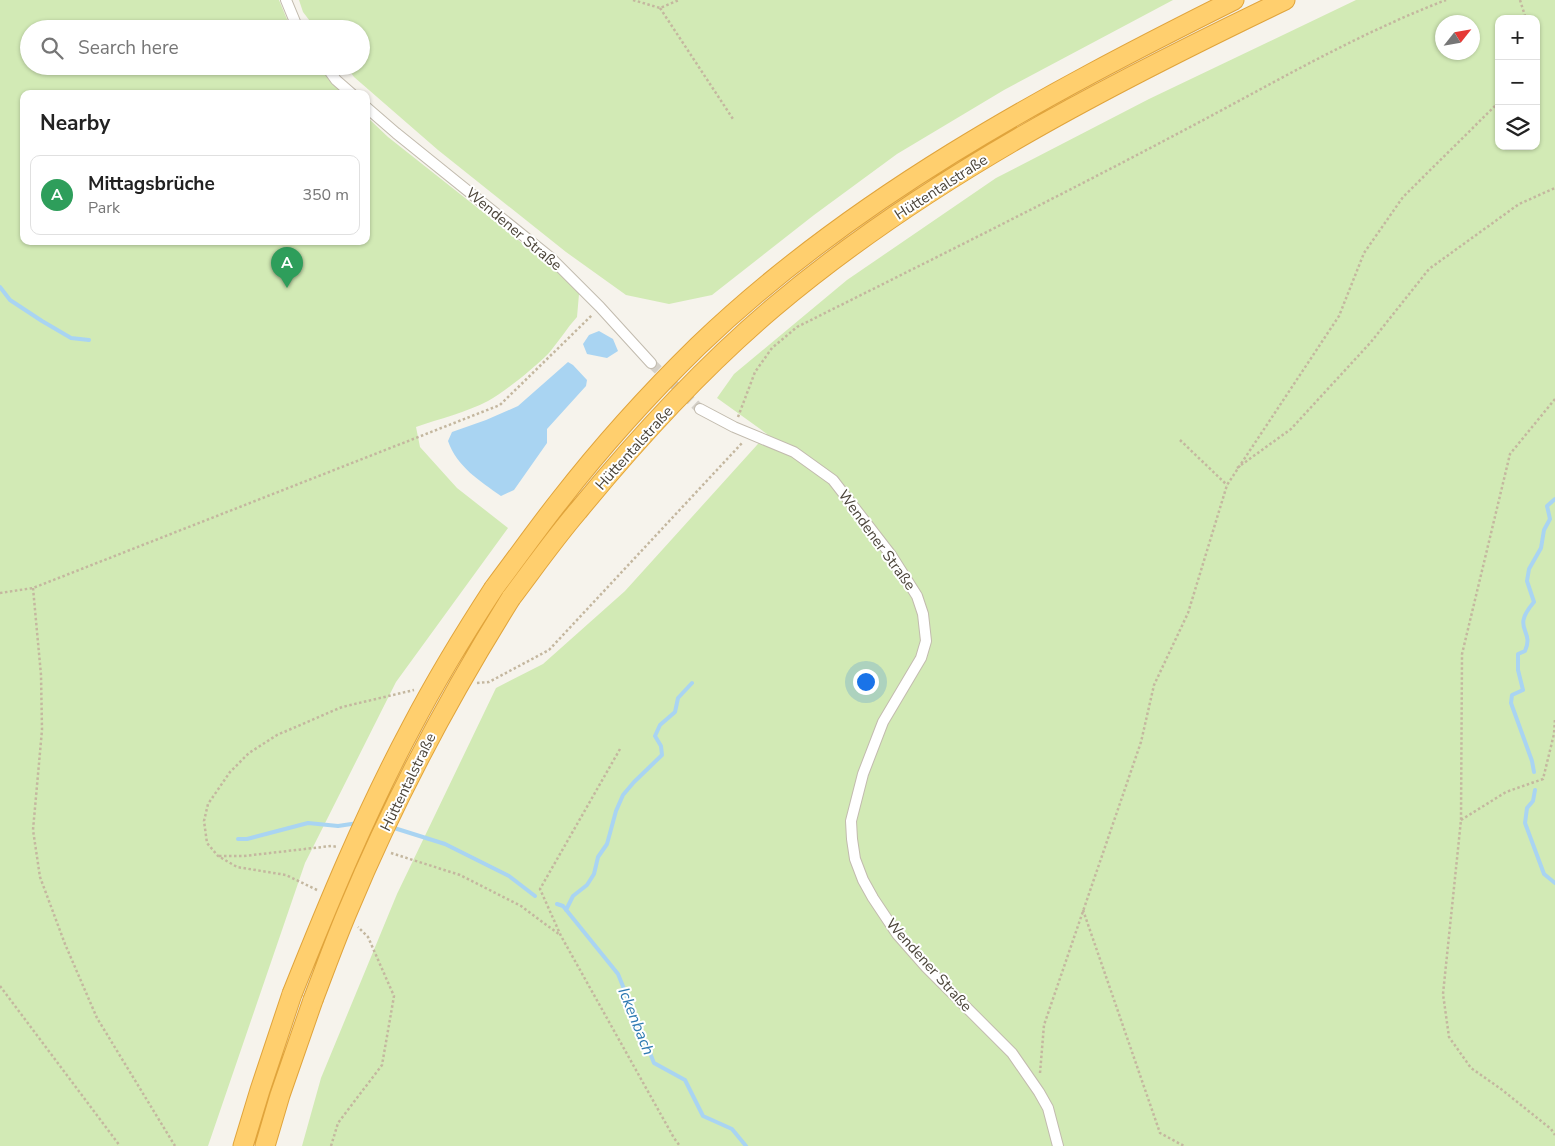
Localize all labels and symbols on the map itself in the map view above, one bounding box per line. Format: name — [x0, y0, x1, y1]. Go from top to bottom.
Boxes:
north arrow — [1435, 15, 1480, 60]
street label: Hüttentalstraße — [891, 149, 991, 225]
street label: Wendener Straße — [462, 183, 566, 275]
pin: A — [271, 247, 303, 288]
street label: Hüttentalstraße — [591, 402, 677, 494]
street label: Wendener Straße — [834, 486, 920, 594]
your location — [853, 669, 879, 695]
street label: Hüttentalstraße — [376, 730, 440, 834]
street label: Wendener Straße — [882, 914, 976, 1016]
water label: Ickenbach — [613, 984, 660, 1059]

